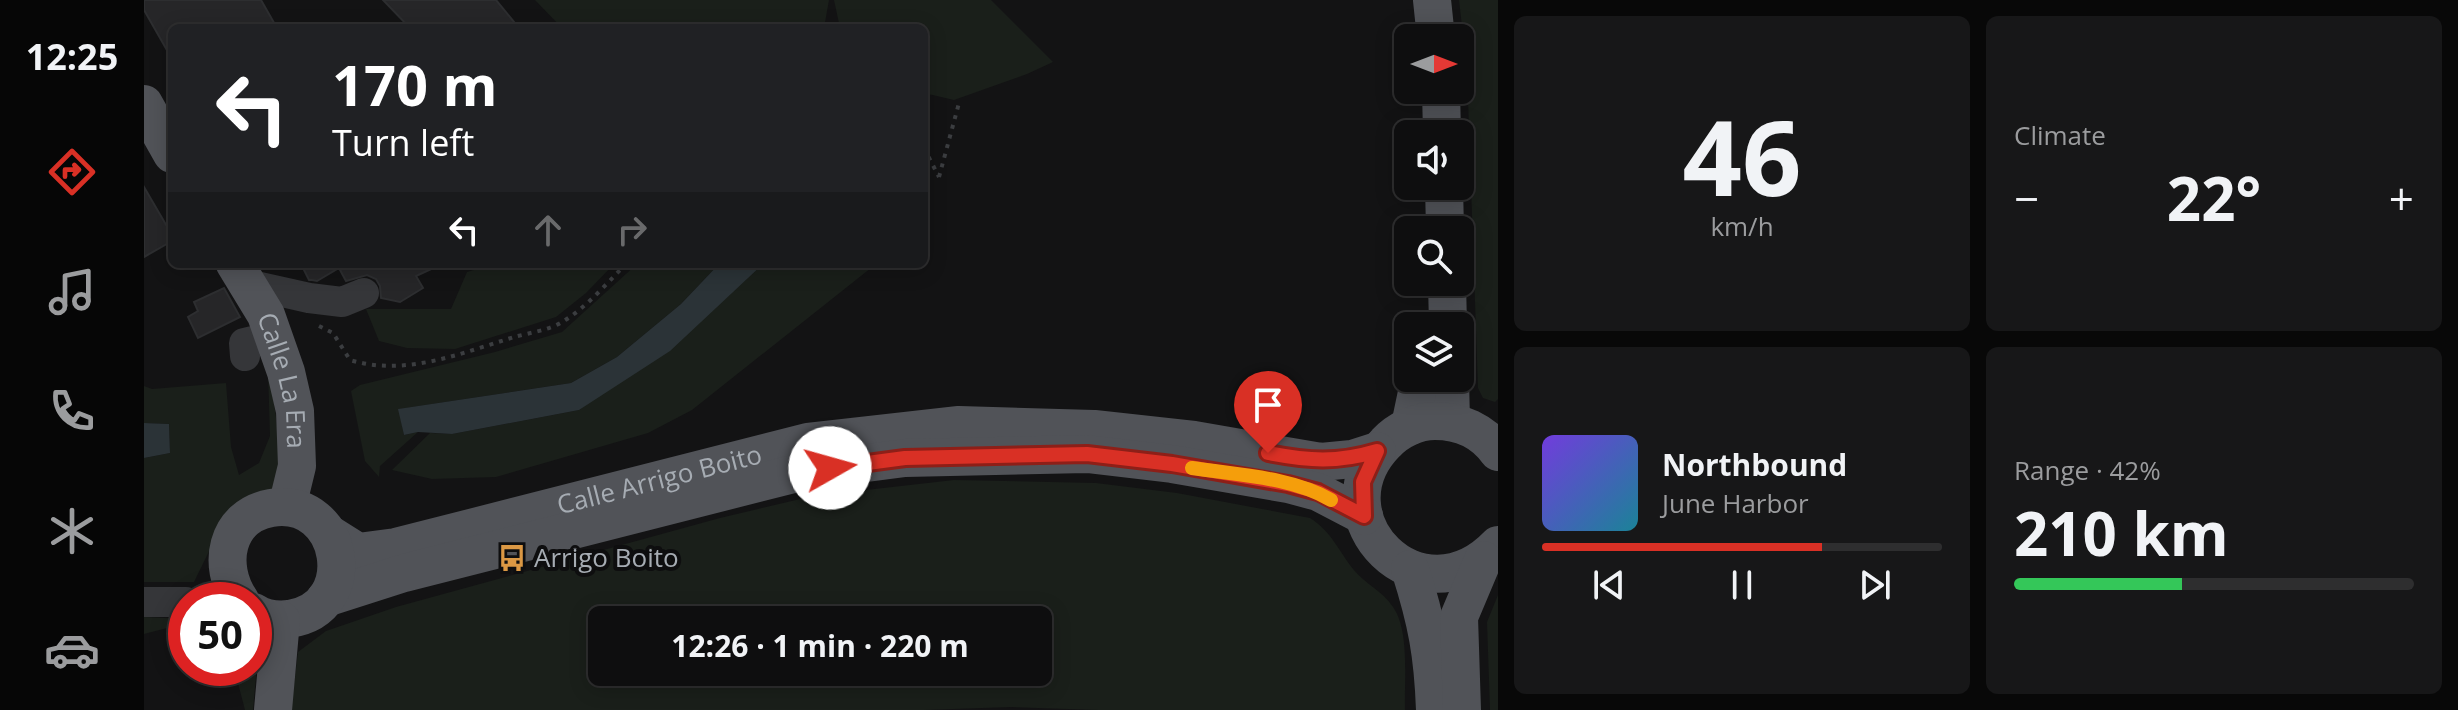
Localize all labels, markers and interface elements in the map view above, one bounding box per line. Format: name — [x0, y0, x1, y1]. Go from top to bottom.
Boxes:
north arrow — [1394, 24, 1474, 104]
map controls — [1394, 24, 1474, 392]
text: 12:25 — [26, 32, 118, 81]
text: 170 m — [332, 46, 498, 122]
icon: left — [200, 56, 304, 160]
text: 46 — [1683, 85, 1801, 226]
text: Climate — [2014, 117, 2106, 153]
text: Turn left — [332, 118, 474, 167]
button: sound — [1394, 120, 1474, 200]
icon: directions — [44, 144, 100, 200]
text: 22° — [2167, 157, 2261, 239]
text: − — [2014, 168, 2039, 228]
text: + — [2389, 168, 2414, 228]
icon: left — [442, 208, 486, 252]
icon: ahead — [526, 208, 570, 252]
icon: right — [610, 208, 654, 252]
text: km/h — [1710, 208, 1774, 244]
button: search — [1394, 216, 1474, 296]
icon: music — [44, 264, 100, 320]
street label: Calle La Era — [249, 307, 315, 449]
button: layers — [1394, 312, 1474, 392]
pin — [1234, 371, 1302, 453]
icon: phone — [44, 383, 100, 439]
icon: arrive — [1246, 383, 1290, 427]
position arrow — [788, 426, 872, 510]
street label: Calle Arrigo Boito — [553, 436, 765, 522]
text: Northbound — [1662, 444, 1847, 485]
text: Range · 42% — [2014, 452, 2161, 488]
text: June Harbor — [1662, 485, 1809, 521]
text: 210 km — [2014, 492, 2229, 574]
icon: climate — [44, 503, 100, 559]
place label: Arrigo Boito — [534, 539, 679, 575]
bus stop icon: Arrigo Boito — [497, 543, 527, 573]
icon: previous — [1587, 563, 1631, 607]
icon: pause — [1720, 563, 1764, 607]
icon: next — [1853, 563, 1897, 607]
speed limit sign: 50 — [168, 582, 272, 686]
icon: car — [44, 622, 100, 678]
text: 12:26 · 1 min · 220 m — [671, 625, 969, 666]

